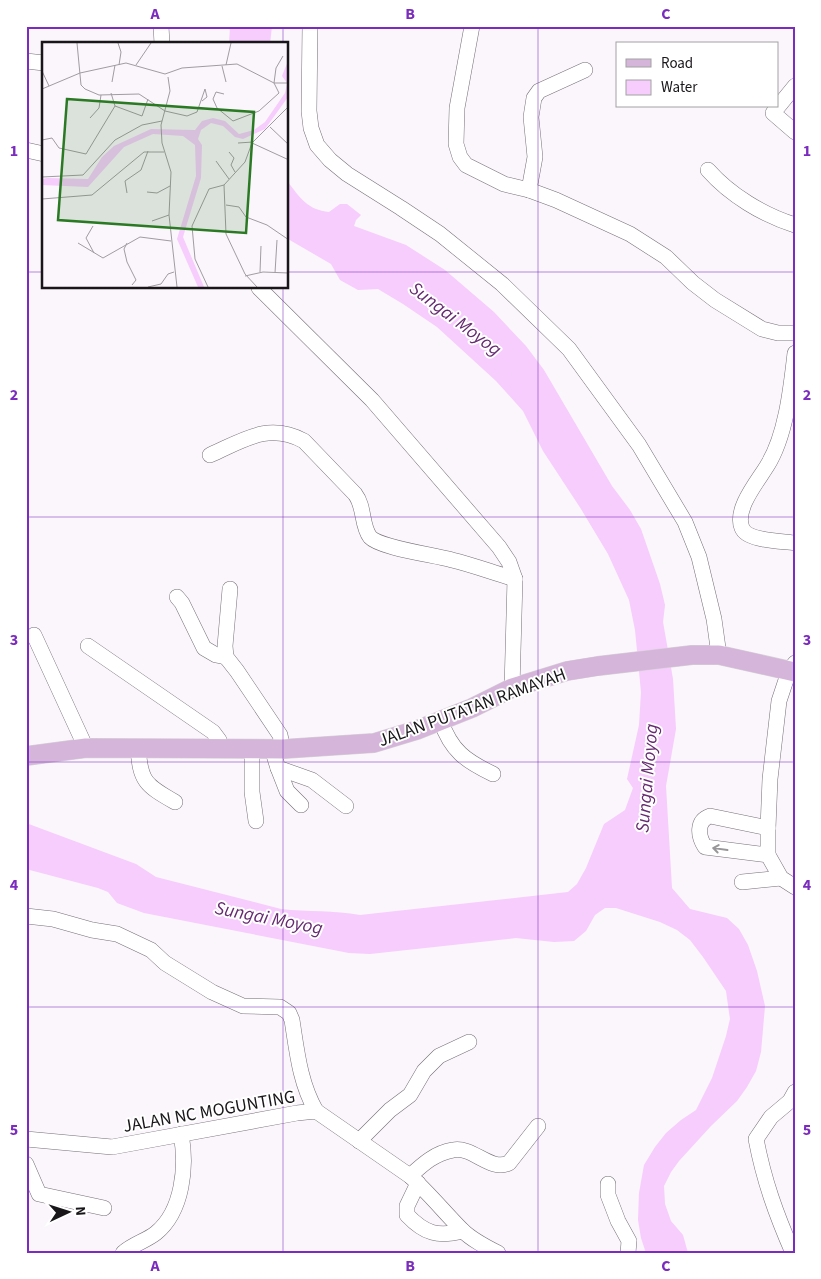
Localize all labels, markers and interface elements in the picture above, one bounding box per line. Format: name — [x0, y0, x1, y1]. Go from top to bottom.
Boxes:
text: A — [149, 3, 160, 25]
text: B — [405, 3, 415, 25]
text: C — [661, 3, 671, 25]
inset map — [42, 42, 289, 289]
legend — [616, 42, 778, 108]
text: Road — [661, 53, 693, 74]
text: Water — [661, 77, 698, 98]
text: 1 — [10, 140, 18, 162]
text: 1 — [803, 140, 811, 162]
water label: Sungai Moyog — [403, 276, 507, 363]
text: 2 — [10, 384, 18, 406]
text: 2 — [803, 384, 811, 406]
text: 3 — [10, 629, 18, 651]
text: 3 — [803, 629, 811, 651]
street label: JALAN PUTATAN RAMAYAH — [375, 662, 570, 753]
water label: Sungai Moyog — [629, 723, 666, 834]
one-way arrow — [712, 844, 728, 854]
text: 4 — [10, 874, 19, 896]
text: 4 — [803, 874, 812, 896]
water label: Sungai Moyog — [212, 895, 325, 942]
street label: JALAN NC MOGUNTING — [121, 1084, 297, 1139]
text: 5 — [10, 1119, 18, 1141]
text: 5 — [803, 1119, 811, 1141]
north arrow — [42, 1186, 92, 1236]
text: N — [70, 1206, 90, 1217]
text: A — [149, 1255, 160, 1277]
text: B — [405, 1255, 415, 1277]
text: C — [661, 1255, 671, 1277]

